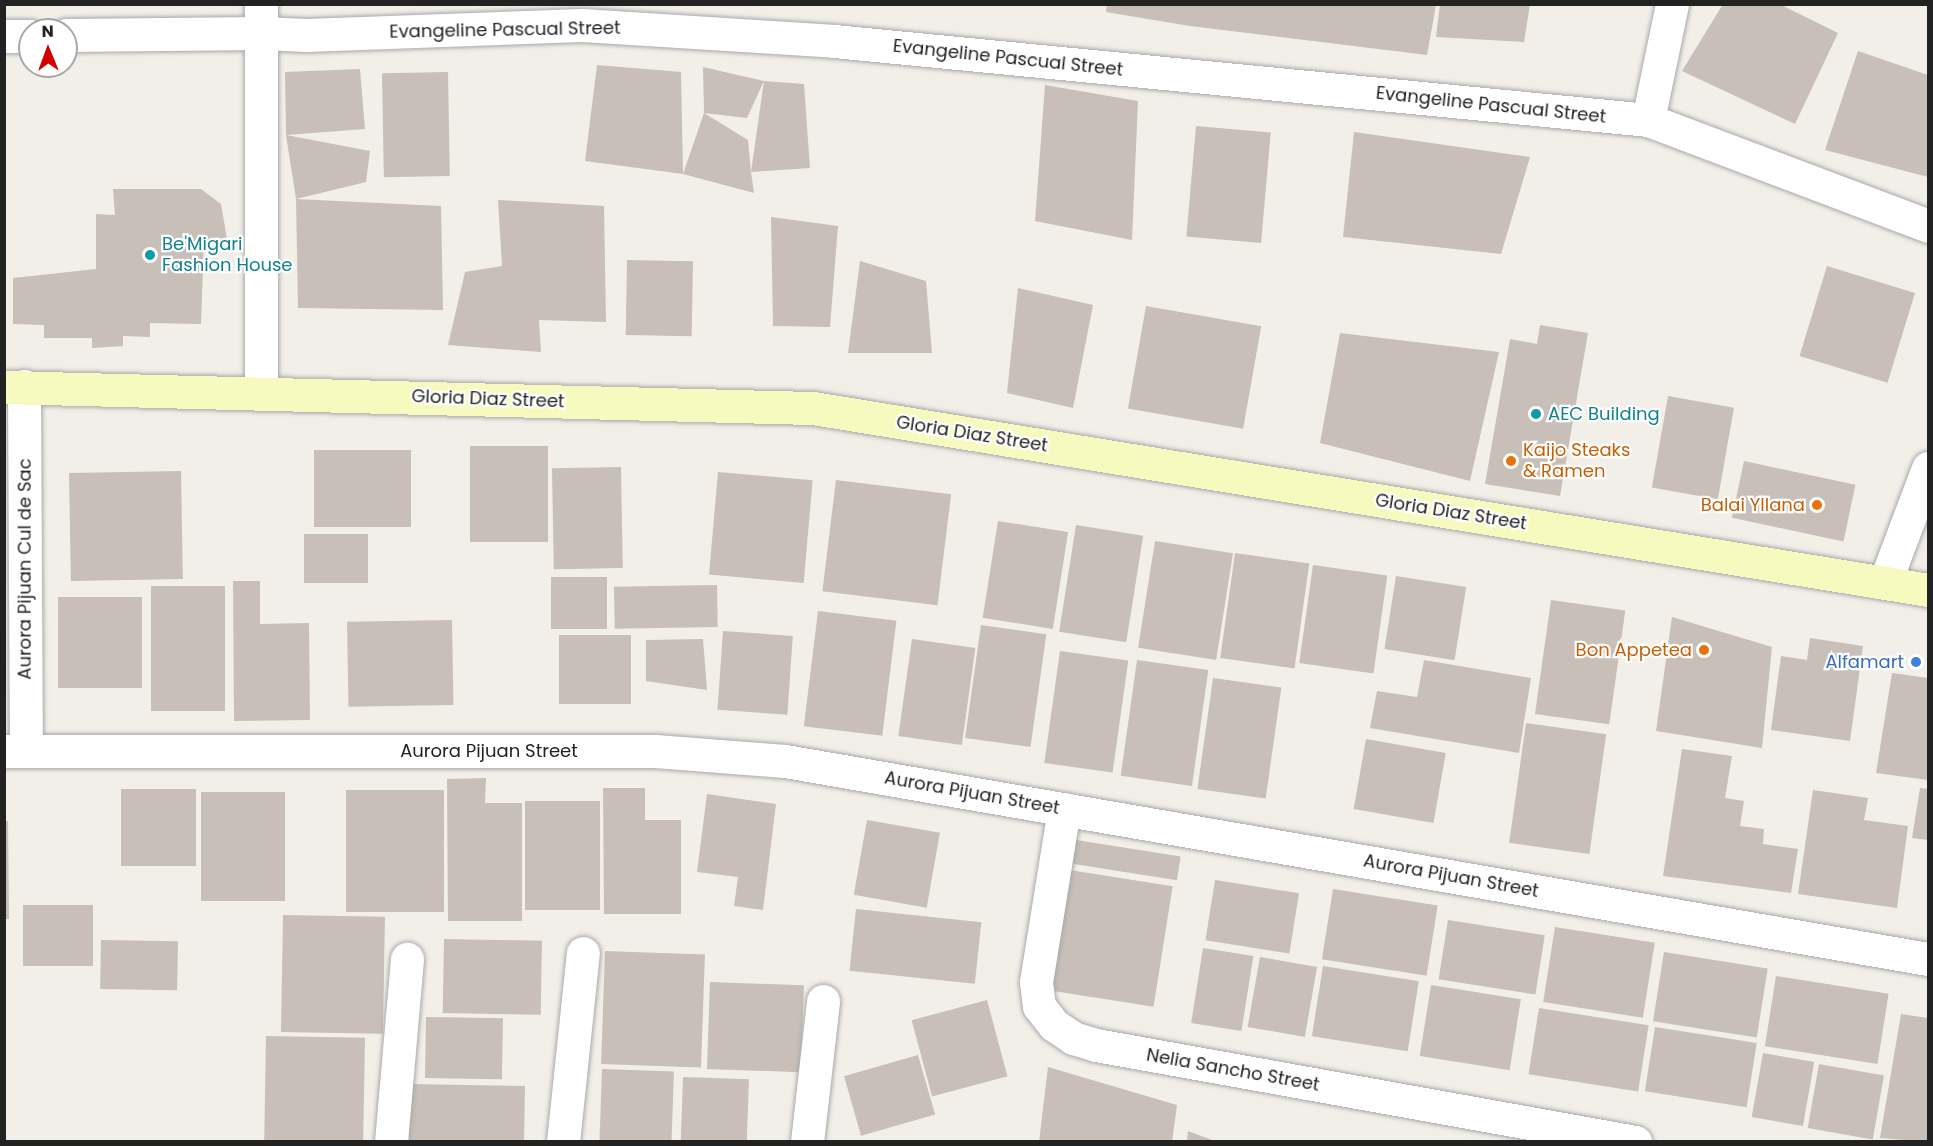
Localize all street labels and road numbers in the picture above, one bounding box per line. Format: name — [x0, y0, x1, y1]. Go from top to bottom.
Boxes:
street label: Evangeline Pascual Street — [389, 17, 621, 43]
street label: Evangeline Pascual Street — [892, 35, 1124, 81]
street label: Evangeline Pascual Street — [1375, 82, 1607, 128]
street label: Gloria Diaz Street — [411, 386, 565, 412]
street label: Gloria Diaz Street — [895, 411, 1049, 457]
street label: Aurora Pijuan Cul de Sac — [14, 458, 36, 680]
street label: Gloria Diaz Street — [1374, 489, 1528, 535]
street label: Aurora Pijuan Street — [400, 740, 578, 762]
street label: Aurora Pijuan Street — [883, 767, 1061, 819]
street label: Aurora Pijuan Street — [1362, 850, 1540, 902]
street label: Nelia Sancho Street — [1145, 1044, 1321, 1096]

